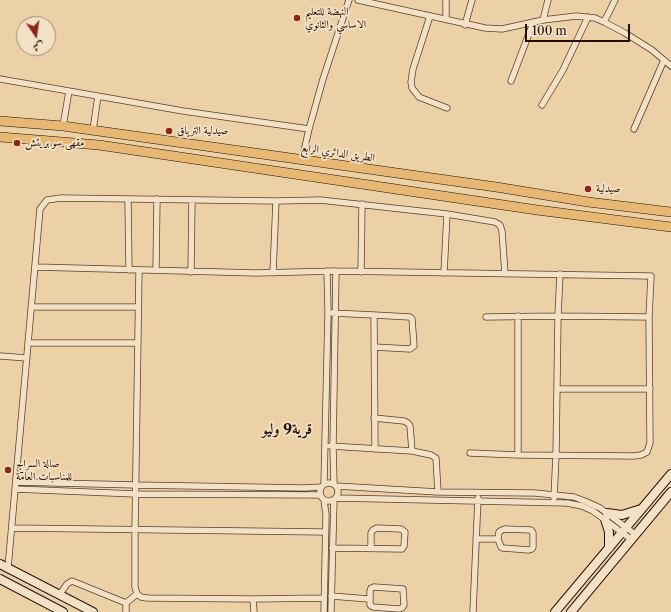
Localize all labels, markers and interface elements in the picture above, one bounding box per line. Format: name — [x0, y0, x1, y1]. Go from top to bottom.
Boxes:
place label: النهضة للتعليم الاساسي والثانوي — [305, 5, 366, 31]
marker: النهضة للتعليم الاساسي والثانوي — [292, 13, 302, 23]
north arrow — [16, 16, 56, 56]
scale bar — [527, 16, 632, 42]
text: 100 m — [532, 23, 567, 38]
text: ش — [32, 39, 45, 55]
place label: صيدلية الترياق — [177, 124, 228, 138]
marker: صيدلية الترياق — [164, 126, 174, 136]
place label: مقهى سو بريتش — [25, 136, 84, 150]
marker: مقهى سو بريتش — [12, 138, 22, 148]
street label: الطريق الدائري الرابع — [300, 141, 376, 165]
place label: صيدلية — [596, 182, 620, 196]
marker: صيدلية — [583, 184, 593, 194]
district label: قرية9 وليو — [262, 421, 312, 439]
place label: صالة السراج للمناسبات العامة — [16, 457, 72, 483]
marker: صالة السراج للمناسبات العامة — [3, 465, 13, 475]

